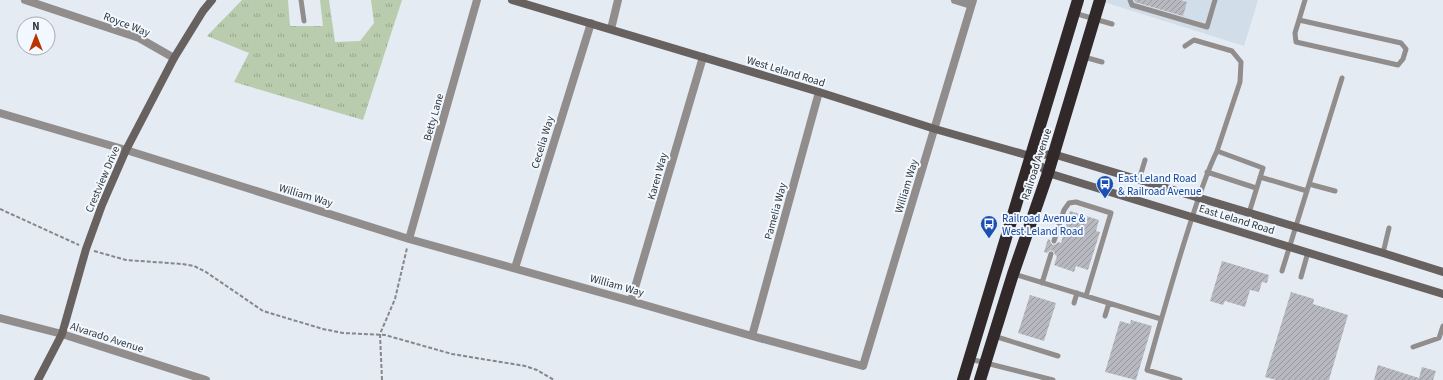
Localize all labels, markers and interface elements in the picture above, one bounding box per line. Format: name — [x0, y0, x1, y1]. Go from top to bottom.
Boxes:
street label: Royce Way — [101, 9, 152, 40]
north arrow — [16, 16, 56, 56]
text: N — [32, 19, 40, 34]
street label: West Leland Road — [745, 52, 827, 91]
street label: Betty Lane — [420, 91, 448, 143]
street label: Cecelia Way — [527, 114, 558, 170]
street label: Railroad Avenue — [1018, 126, 1055, 202]
street label: Crestview Drive — [82, 143, 123, 215]
street label: Karen Way — [644, 151, 671, 201]
street label: William Way — [891, 157, 922, 215]
place label: East Leland Road & Railroad Avenue — [1118, 171, 1202, 199]
bus stop icon: East Leland Road & Railroad Avenue — [1095, 174, 1115, 199]
street label: William Way — [277, 180, 335, 211]
street label: Pamelia Way — [761, 181, 790, 241]
street label: East Leland Road — [1197, 201, 1277, 238]
place label: Railroad Avenue & West Leland Road — [1002, 211, 1086, 239]
bus stop icon: Railroad Avenue & West Leland Road — [979, 214, 999, 239]
street label: William Way — [588, 271, 646, 300]
street label: Alvarado Avenue — [68, 319, 146, 357]

